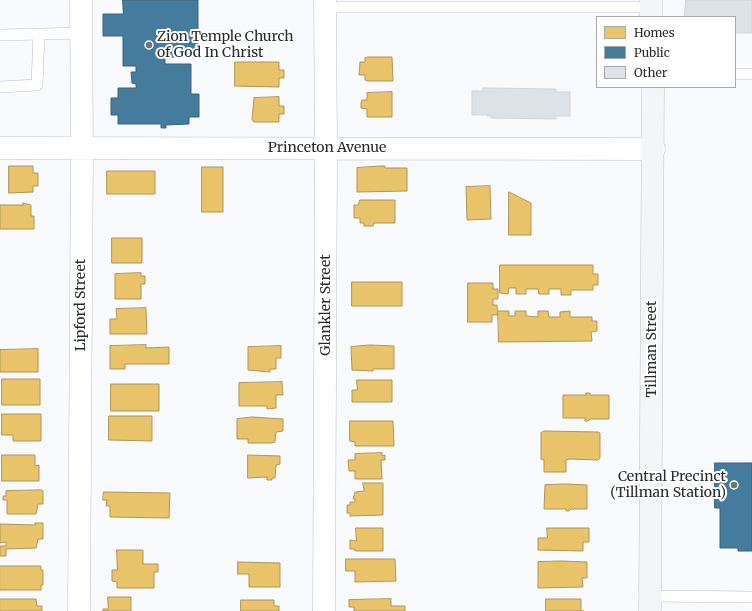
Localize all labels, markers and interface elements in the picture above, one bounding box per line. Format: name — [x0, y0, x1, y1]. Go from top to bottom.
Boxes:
legend — [596, 16, 736, 88]
text: Homes — [634, 25, 675, 40]
place label: Zion Temple Church of God In Christ — [157, 29, 294, 62]
marker: Zion Temple Church of God In Christ — [144, 40, 154, 50]
text: Public — [634, 45, 670, 60]
text: Other — [634, 65, 667, 80]
street label: Princeton Avenue — [268, 140, 386, 156]
street label: Glankler Street — [318, 254, 334, 356]
street label: Lipford Street — [73, 259, 89, 351]
street label: Tillman Street — [644, 300, 660, 398]
place label: Central Precinct (Tillman Station) — [610, 469, 726, 502]
marker: Central Precinct (Tillman Station) — [729, 480, 739, 490]

